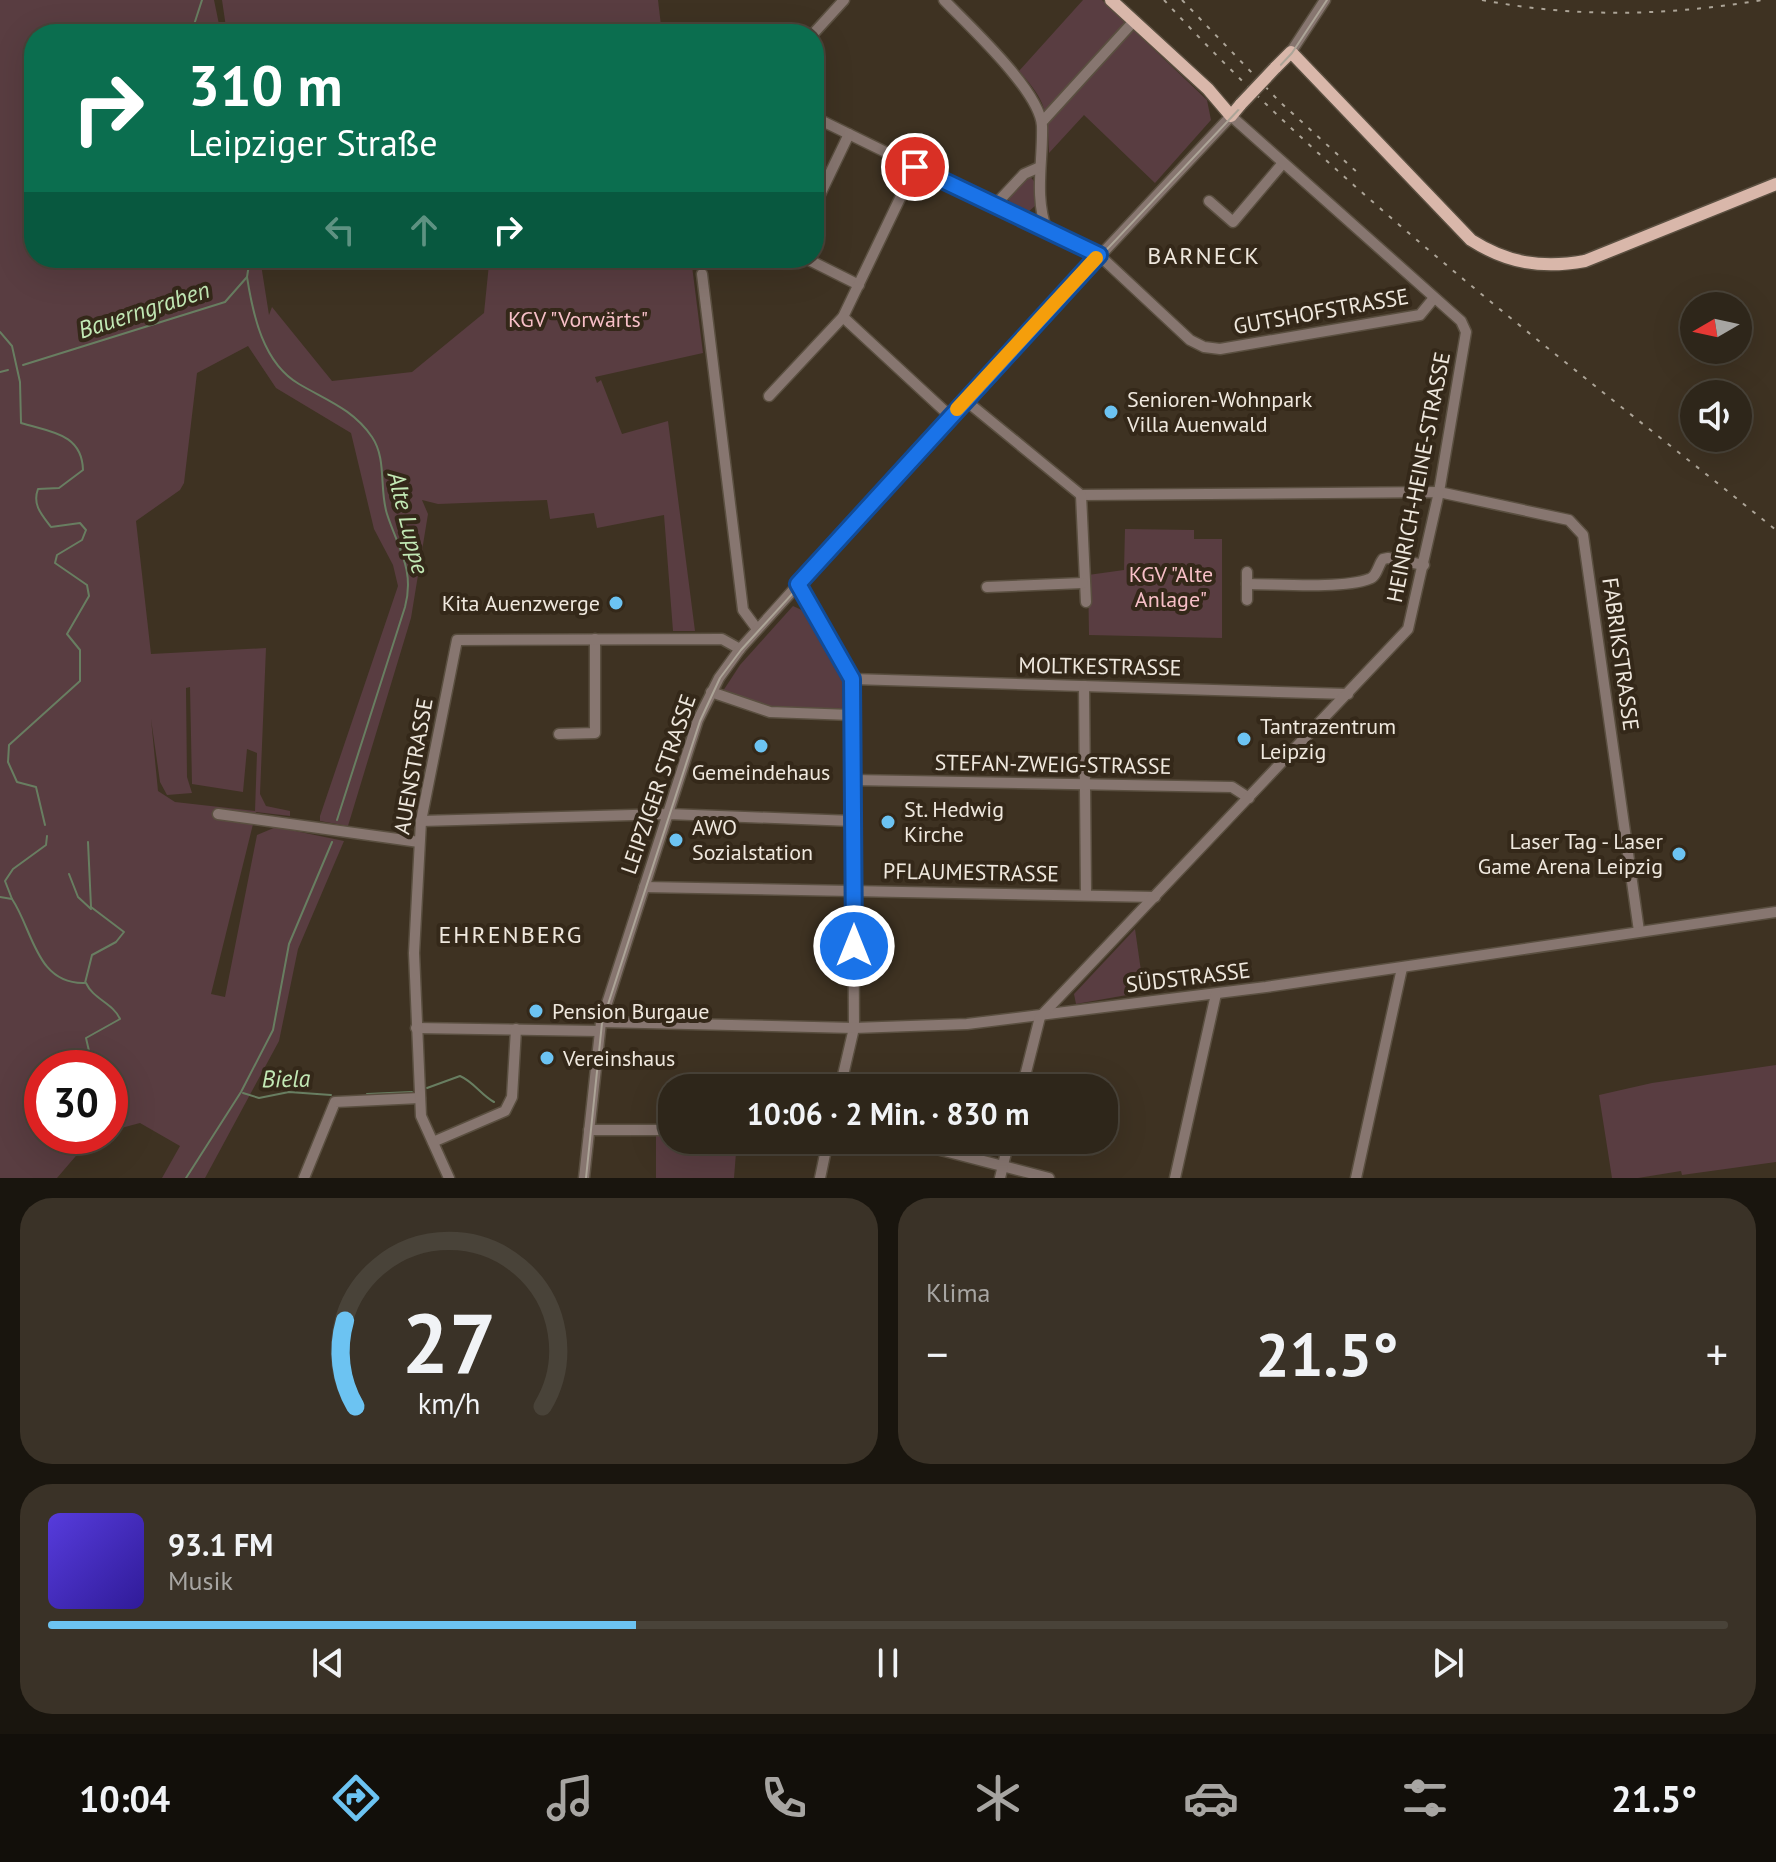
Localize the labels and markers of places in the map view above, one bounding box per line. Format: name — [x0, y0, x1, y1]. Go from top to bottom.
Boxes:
pin — [881, 133, 949, 201]
place label: Senioren-Wohnpark Villa Auenwald — [1126, 385, 1313, 438]
marker: Senioren-Wohnpark Villa Auenwald — [1102, 403, 1120, 421]
place label: Kita Auenzwerge — [442, 589, 600, 617]
marker: Kita Auenzwerge — [607, 594, 625, 612]
place label: Tantrazentrum Leipzig — [1260, 712, 1396, 765]
marker: Tantrazentrum Leipzig — [1235, 730, 1253, 748]
marker: Gemeindehaus — [752, 737, 770, 755]
place label: Gemeindehaus — [692, 758, 830, 786]
place label: St. Hedwig Kirche — [904, 795, 1004, 848]
place label: AWO Sozialstation — [692, 813, 813, 866]
marker: St. Hedwig Kirche — [879, 813, 897, 831]
place label: Laser Tag - Laser Game Arena Leipzig — [1478, 827, 1664, 880]
marker: AWO Sozialstation — [667, 831, 685, 849]
marker: Laser Tag - Laser Game Arena Leipzig — [1670, 845, 1688, 863]
place label: Pension Burgaue — [552, 997, 710, 1025]
marker: Pension Burgaue — [527, 1002, 545, 1020]
place label: Vereinshaus — [562, 1044, 675, 1072]
marker: Vereinshaus — [538, 1049, 556, 1067]

